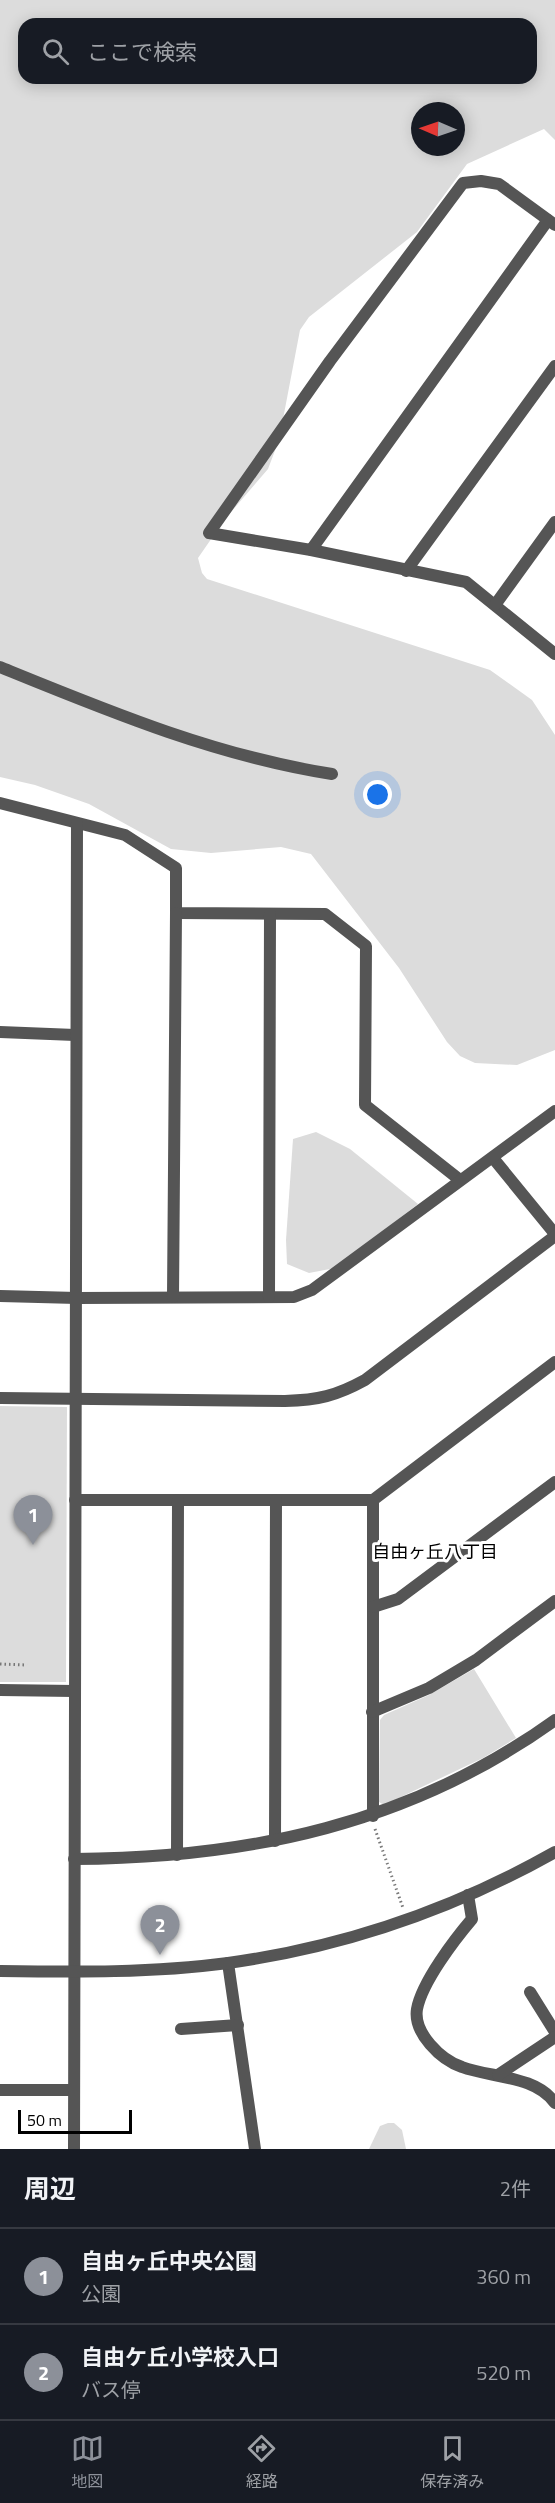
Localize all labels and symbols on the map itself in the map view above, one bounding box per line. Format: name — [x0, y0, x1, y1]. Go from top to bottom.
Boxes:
north arrow — [411, 102, 465, 156]
your location — [363, 780, 392, 809]
pin: 1 — [14, 1496, 52, 1545]
district label: 自由ヶ丘八丁目 — [372, 1538, 498, 1565]
pin: 2 — [140, 1906, 180, 1955]
scale bar — [18, 2107, 132, 2134]

